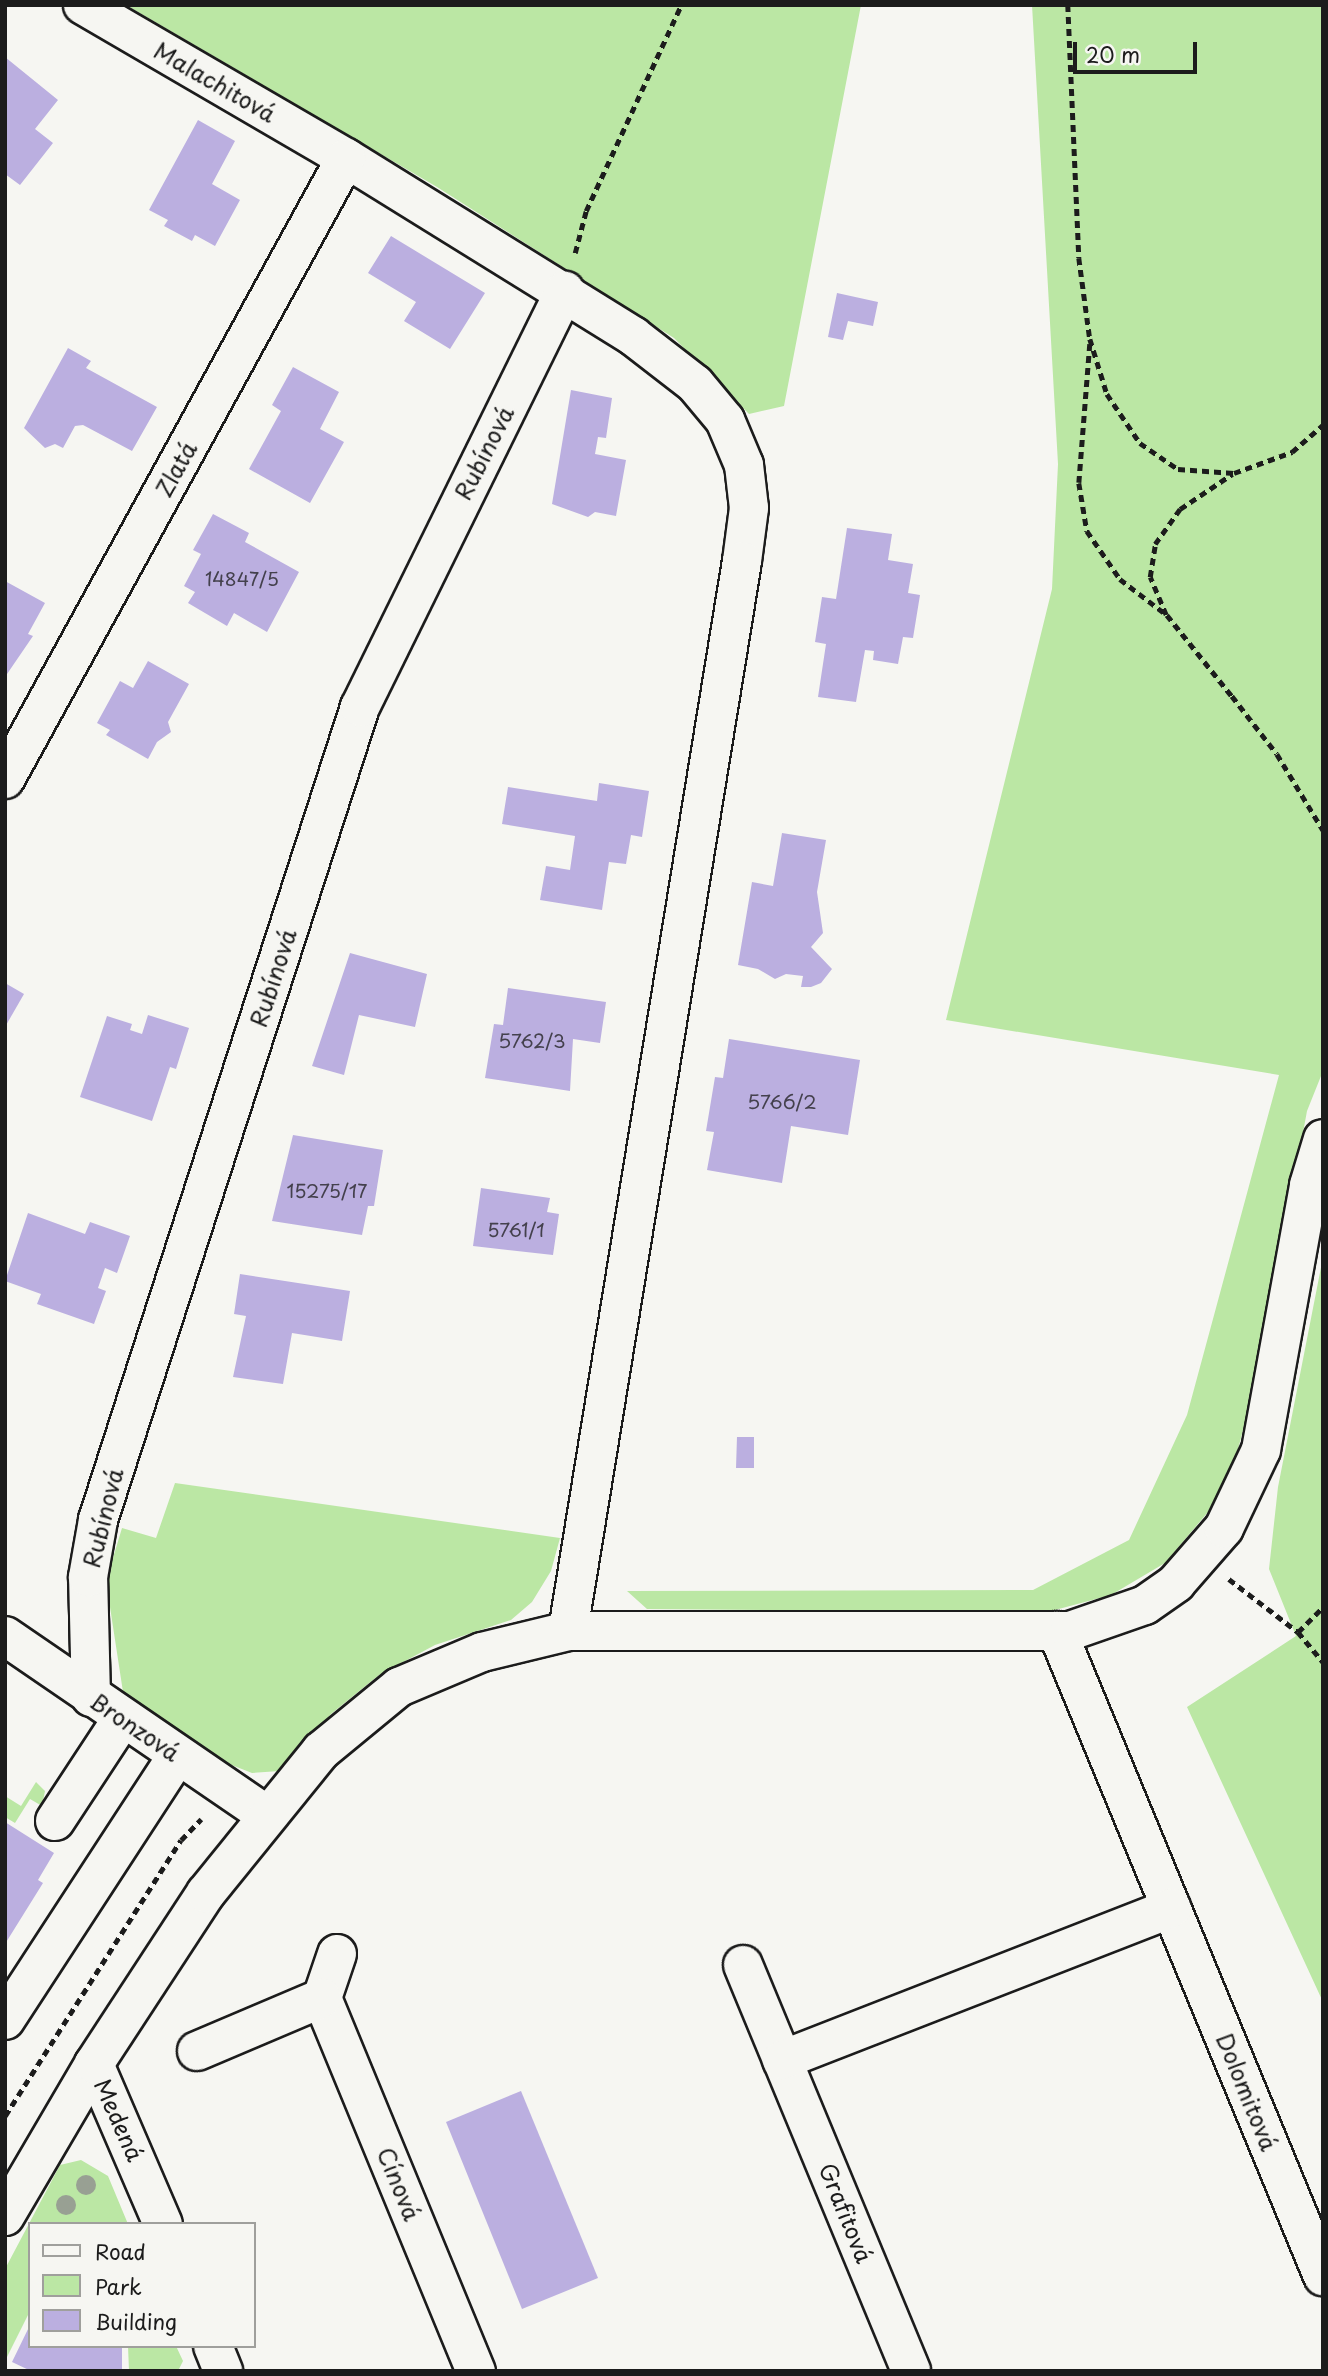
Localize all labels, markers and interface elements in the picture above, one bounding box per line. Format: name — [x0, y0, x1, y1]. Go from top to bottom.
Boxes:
scale bar — [1076, 28, 1200, 72]
street label: Malachitová — [149, 36, 281, 128]
text: 20 m — [1086, 38, 1140, 70]
street label: Rubínová — [449, 401, 519, 505]
street label: Zlatá — [150, 437, 202, 501]
house number: 14847/5 — [205, 568, 279, 590]
street label: Rubínová — [244, 925, 302, 1031]
house number: 5762/3 — [498, 1030, 566, 1052]
house number: 5766/2 — [747, 1091, 817, 1113]
house number: 15275/17 — [286, 1180, 368, 1202]
house number: 5761/1 — [487, 1219, 545, 1241]
street label: Rubínová — [77, 1465, 129, 1571]
street label: Bronzová — [85, 1687, 185, 1767]
street label: Dolomitová — [1211, 2029, 1283, 2155]
street label: Medená — [89, 2075, 149, 2165]
street label: Cínová — [372, 2143, 426, 2225]
street label: Grafitová — [814, 2159, 878, 2267]
legend — [28, 2222, 256, 2348]
text: Road — [95, 2235, 146, 2267]
text: Park — [95, 2270, 142, 2302]
text: Building — [95, 2305, 177, 2337]

